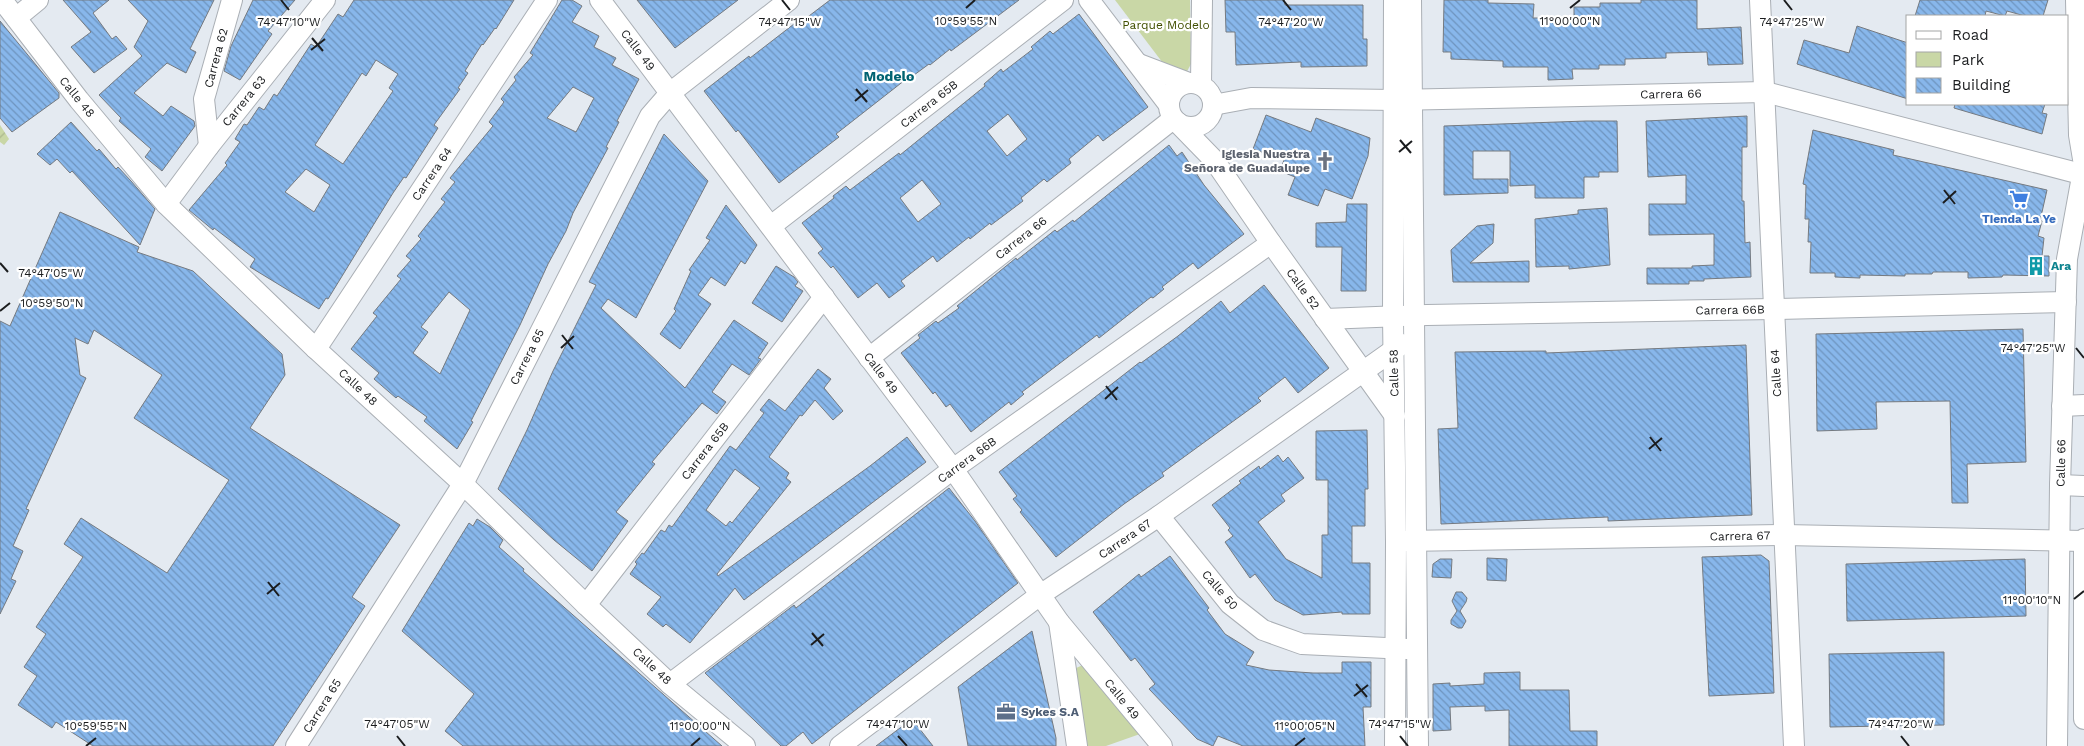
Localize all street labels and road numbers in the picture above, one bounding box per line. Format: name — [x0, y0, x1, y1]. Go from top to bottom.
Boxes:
street label: Carrera 62 — [201, 27, 231, 89]
street label: Calle 49 — [618, 27, 658, 73]
street label: Carrera 63 — [219, 73, 269, 129]
street label: Calle 48 — [56, 74, 98, 120]
street label: Carrera 65B — [897, 77, 961, 131]
street label: Carrera 66 — [1640, 86, 1702, 102]
street label: Carrera 64 — [409, 145, 455, 203]
street label: Carrera 66 — [992, 214, 1050, 262]
street label: Calle 52 — [1283, 266, 1323, 312]
street label: Carrera 66B — [1695, 302, 1765, 318]
street label: Carrera 65 — [507, 327, 547, 387]
street label: Calle 58 — [1387, 349, 1401, 397]
street label: Calle 64 — [1768, 349, 1784, 397]
street label: Calle 49 — [861, 350, 901, 396]
street label: Calle 48 — [336, 365, 380, 409]
street label: Carrera 65B — [678, 419, 732, 483]
street label: Carrera 66B — [935, 434, 999, 486]
street label: Calle 66 — [2054, 439, 2068, 487]
street label: Carrera 67 — [1096, 516, 1154, 562]
street label: Carrera 67 — [1709, 528, 1771, 544]
street label: Calle 50 — [1199, 567, 1241, 613]
street label: Calle 48 — [630, 644, 674, 688]
street label: Carrera 65 — [300, 676, 344, 736]
street label: Calle 49 — [1101, 676, 1143, 722]

